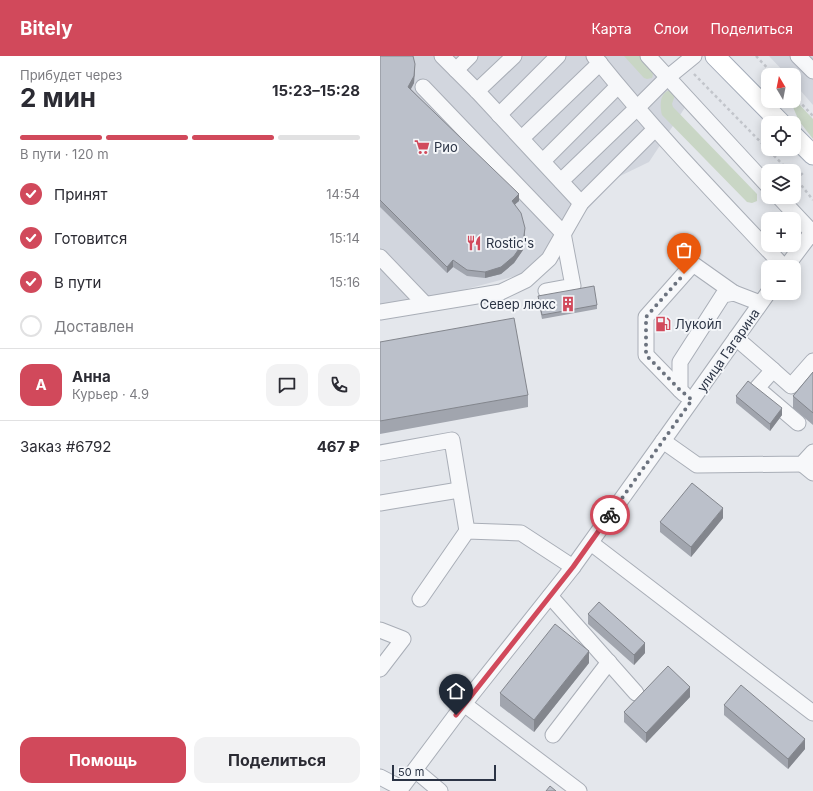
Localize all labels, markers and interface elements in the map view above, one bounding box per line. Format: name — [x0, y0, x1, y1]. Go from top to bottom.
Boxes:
text: Bitely — [20, 17, 73, 40]
text: Карта — [591, 20, 632, 37]
text: Слои — [654, 20, 689, 37]
text: Поделиться — [711, 20, 793, 37]
text: Прибудет через — [20, 67, 122, 83]
north arrow — [761, 68, 801, 108]
map controls — [761, 68, 801, 300]
text: 15:23–15:28 — [272, 81, 360, 100]
text: 2 мин — [20, 82, 96, 113]
button: locate — [761, 116, 801, 156]
supermarket icon: Рио — [413, 138, 431, 156]
place label: Рио — [434, 139, 458, 155]
text: В пути · 120 m — [20, 146, 109, 162]
button: layers — [761, 164, 801, 204]
icon: check — [20, 183, 42, 205]
text: Принят — [54, 185, 107, 204]
text: 14:54 — [326, 186, 360, 202]
button: + — [761, 212, 801, 252]
icon: check — [20, 227, 42, 249]
text: Готовится — [54, 229, 127, 248]
text: 15:14 — [329, 230, 360, 246]
pin — [667, 233, 701, 274]
restaurant icon: Rostic's — [465, 234, 483, 252]
place label: Rostic's — [486, 235, 534, 251]
icon: bag — [673, 239, 695, 261]
button: − — [761, 260, 801, 300]
icon: check — [20, 271, 42, 293]
text: В пути — [54, 273, 101, 292]
text: 15:16 — [330, 274, 360, 290]
building icon: Север люкс — [559, 295, 577, 313]
place label: Север люкс — [480, 296, 556, 312]
street label: улица Гагарина — [693, 305, 763, 395]
fuel station icon: Лукойл — [654, 315, 672, 333]
place label: Лукойл — [675, 316, 722, 332]
text: Доставлен — [54, 317, 134, 336]
button: chat — [266, 364, 308, 406]
button: phone — [318, 364, 360, 406]
text: Анна — [72, 367, 111, 386]
text: А — [35, 375, 47, 394]
text: Курьер · 4.9 — [72, 386, 149, 402]
text: Заказ #6792 — [20, 437, 111, 456]
text: 467 ₽ — [317, 437, 360, 456]
courier — [590, 495, 630, 535]
icon: bike — [599, 504, 621, 526]
pin — [439, 674, 473, 715]
icon: home — [445, 680, 467, 702]
button: Помощь — [20, 737, 186, 783]
button: Поделиться — [194, 737, 360, 783]
scale bar — [392, 763, 496, 782]
text: 50 m — [398, 765, 424, 779]

